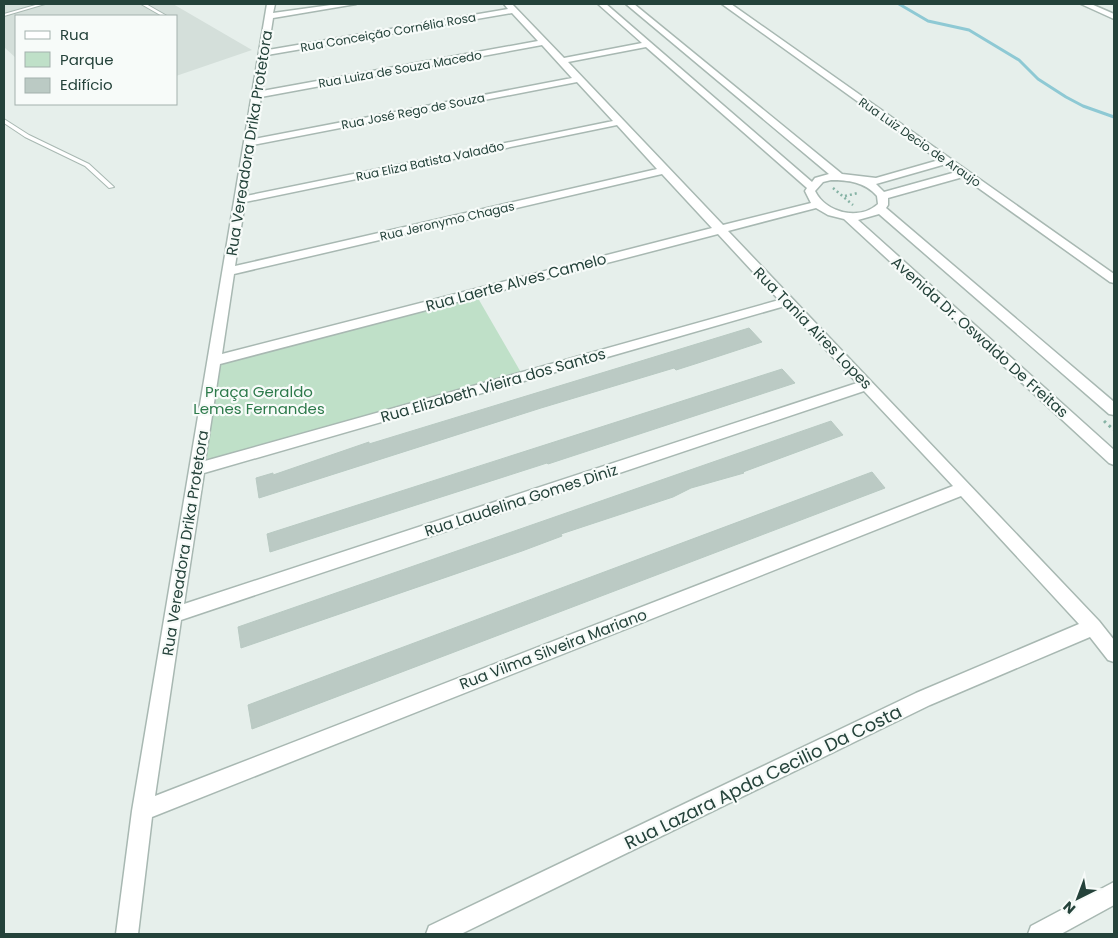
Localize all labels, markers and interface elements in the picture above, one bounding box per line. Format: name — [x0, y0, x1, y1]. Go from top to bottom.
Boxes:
street label: Rua Conceição Cornélia Rosa — [299, 8, 477, 56]
legend — [15, 15, 178, 105]
text: Rua — [60, 24, 89, 45]
street label: Rua Vereadora Drika Protetora — [221, 29, 277, 257]
street label: Rua Luiza de Souza Macedo — [317, 46, 483, 92]
text: Parque — [60, 49, 113, 70]
text: Edifício — [60, 74, 113, 95]
street label: Rua José Rego de Souza — [340, 89, 486, 133]
street label: Rua Luiz Decio de Araujo — [855, 93, 985, 191]
street label: Rua Eliza Batista Valadão — [354, 137, 506, 185]
street label: Rua Jeronymo Chagas — [378, 197, 516, 245]
street label: Rua Laerte Alves Camelo — [423, 248, 609, 316]
street label: Avenida Dr. Oswaldo De Freitas — [887, 252, 1073, 422]
street label: Rua Tania Aires Lopes — [749, 262, 877, 394]
street label: Rua Elizabeth Vieira dos Santos — [378, 343, 608, 427]
park label: Praça Geraldo Lemes Fernandes — [193, 381, 325, 419]
street label: Rua Vereadora Drika Protetora — [157, 429, 213, 657]
street label: Rua Laudelina Gomes Diniz — [422, 459, 620, 541]
street label: Rua Vilma Silveira Mariano — [456, 604, 650, 694]
street label: Rua Lazara Apda Cecilio Da Costa — [620, 699, 906, 855]
north arrow — [1053, 873, 1103, 923]
text: N — [1059, 897, 1080, 919]

